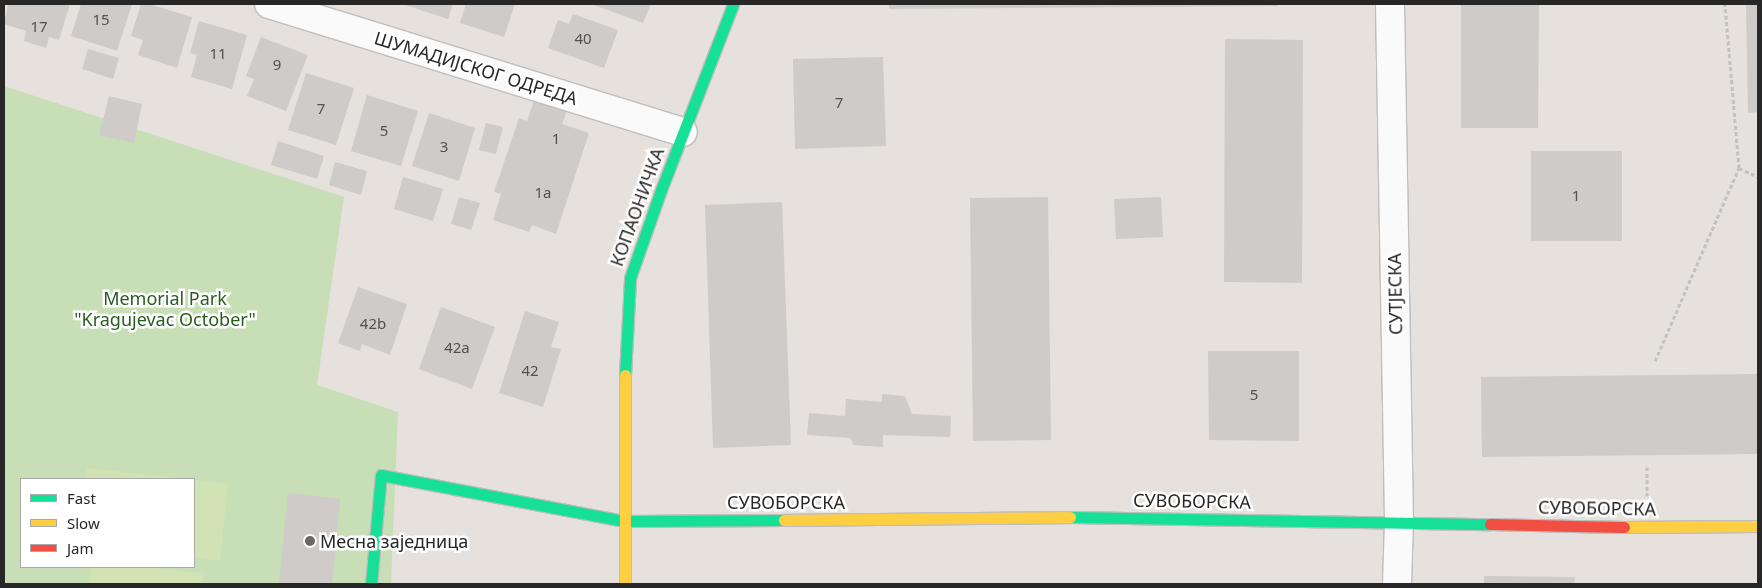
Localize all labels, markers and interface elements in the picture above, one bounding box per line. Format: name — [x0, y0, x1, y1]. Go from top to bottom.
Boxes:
house number: 15 — [92, 11, 110, 29]
house number: 17 — [30, 18, 48, 36]
street label: ШУМАДИЈСКОГ ОДРЕДА — [372, 27, 580, 109]
house number: 40 — [574, 30, 592, 48]
house number: 11 — [209, 45, 227, 63]
house number: 9 — [273, 56, 281, 74]
house number: 7 — [835, 94, 843, 112]
house number: 7 — [317, 100, 325, 118]
house number: 5 — [380, 122, 388, 140]
house number: 1 — [552, 130, 560, 148]
house number: 3 — [440, 138, 448, 156]
street label: КОПАОНИЧКА — [606, 145, 668, 269]
house number: 1a — [535, 184, 551, 202]
house number: 1 — [1572, 187, 1580, 205]
street label: СУТЈЕСКА — [1383, 253, 1407, 335]
park label: Memorial Park "Kragujevac October" — [74, 288, 256, 330]
house number: 42b — [360, 315, 386, 333]
house number: 42a — [444, 339, 470, 357]
house number: 42 — [521, 362, 539, 380]
house number: 5 — [1250, 386, 1258, 404]
legend — [20, 478, 195, 568]
text: Fast — [67, 488, 96, 508]
street label: СУВОБОРСКА — [1133, 489, 1251, 513]
street label: СУВОБОРСКА — [727, 491, 845, 513]
street label: СУВОБОРСКА — [1538, 496, 1656, 520]
text: Slow — [67, 513, 100, 533]
place label: Месна заједница — [320, 530, 468, 552]
marker: Месна заједница — [304, 535, 316, 547]
text: Jam — [67, 538, 94, 558]

